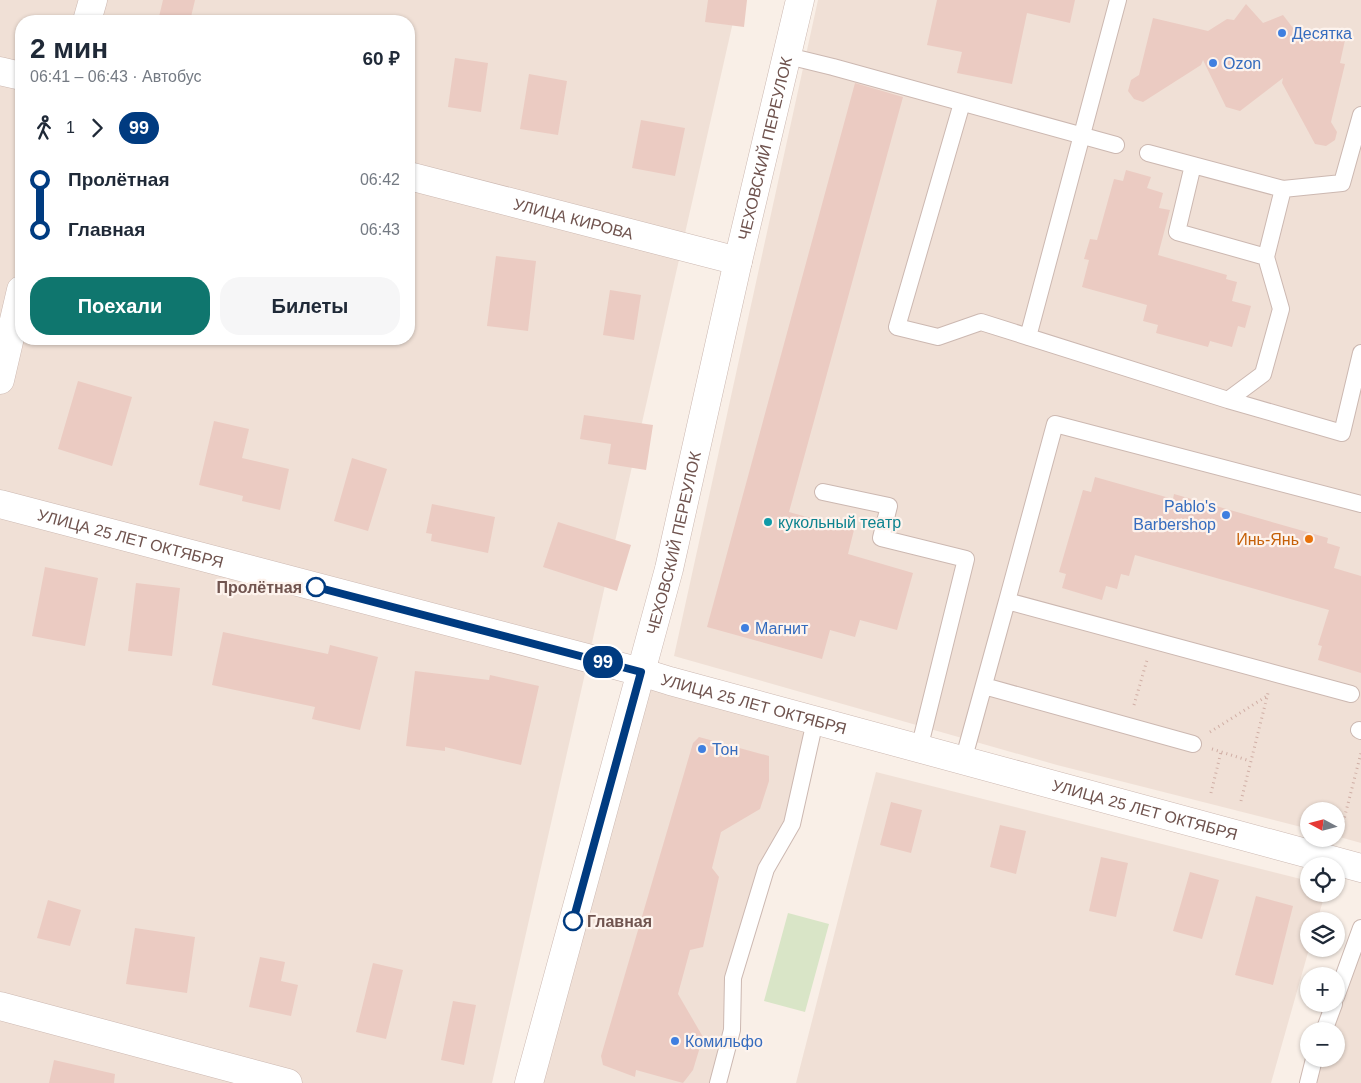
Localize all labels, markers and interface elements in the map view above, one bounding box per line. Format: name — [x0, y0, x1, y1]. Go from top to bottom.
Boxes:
place label: Десятка — [1292, 25, 1352, 42]
marker: Десятка — [1276, 27, 1288, 39]
text: 2 мин — [30, 33, 108, 64]
text: 60 ₽ — [363, 48, 400, 69]
street label: ЧЕХОВСКИЙ ПЕРЕУЛОК — [735, 55, 795, 242]
place label: Ozon — [1223, 55, 1261, 72]
marker: Ozon — [1207, 57, 1219, 69]
text: 06:41 – 06:43 · Автобус — [30, 68, 202, 85]
icon: walk — [30, 114, 58, 142]
icon: forward — [83, 114, 111, 142]
text: 99 — [129, 118, 149, 138]
text: 1 — [66, 119, 75, 136]
text: Пролётная — [68, 169, 169, 190]
text: 06:42 — [360, 171, 400, 188]
street label: УЛИЦА КИРОВА — [512, 195, 635, 243]
text: Главная — [68, 219, 145, 240]
text: 06:43 — [360, 221, 400, 238]
button: Поехали — [30, 277, 210, 335]
button: Билеты — [220, 277, 400, 335]
street label: ЧЕХОВСКИЙ ПЕРЕУЛОК — [644, 449, 704, 637]
place label: Pablo's Barbershop — [1133, 498, 1216, 533]
street label: УЛИЦА 25 ЛЕТ ОКТЯБРЯ — [36, 506, 225, 571]
marker: Pablo's Barbershop — [1220, 509, 1232, 521]
place label: кукольный театр — [778, 514, 901, 531]
marker: кукольный театр — [762, 516, 774, 528]
place label: Инь-Янь — [1236, 531, 1299, 548]
marker: Инь-Янь — [1303, 533, 1315, 545]
marker: Пролётная — [306, 577, 326, 597]
place label: Пролётная — [217, 579, 302, 596]
place label: Магнит — [755, 620, 809, 637]
marker: Магнит — [739, 622, 751, 634]
line badge: 99 — [580, 646, 626, 678]
text: 99 — [593, 652, 613, 672]
street label: УЛИЦА 25 ЛЕТ ОКТЯБРЯ — [659, 671, 848, 737]
place label: Тон — [712, 741, 738, 758]
marker: Тон — [696, 743, 708, 755]
street label: УЛИЦА 25 ЛЕТ ОКТЯБРЯ — [1050, 777, 1239, 843]
north arrow — [1300, 802, 1345, 848]
map controls — [1300, 802, 1345, 1067]
button: locate — [1300, 857, 1345, 902]
marker: Главная — [563, 911, 583, 931]
button: layers — [1300, 912, 1345, 957]
place label: Главная — [587, 913, 652, 930]
button: + — [1300, 967, 1345, 1012]
button: − — [1300, 1022, 1345, 1067]
place label: Комильфо — [685, 1033, 763, 1050]
marker: Комильфо — [669, 1035, 681, 1047]

